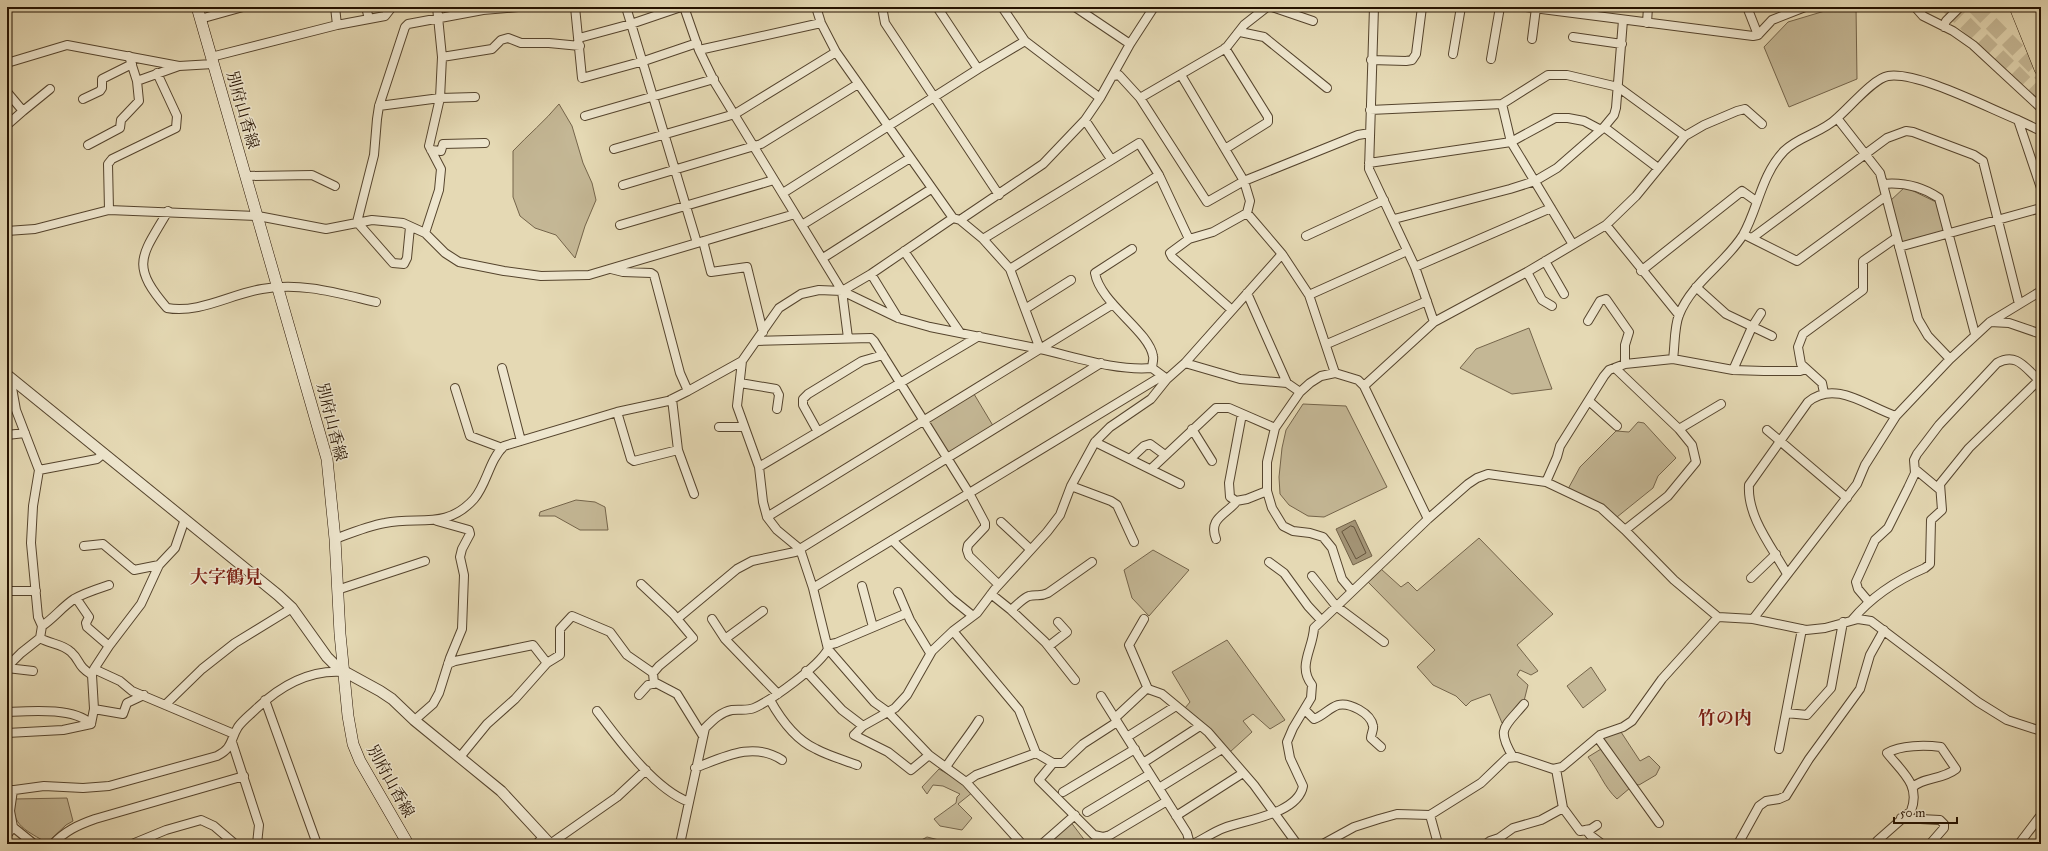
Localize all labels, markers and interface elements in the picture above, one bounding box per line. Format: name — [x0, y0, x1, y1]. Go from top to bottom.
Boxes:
street label: 別府山香線 — [223, 69, 263, 151]
street label: 別府山香線 — [313, 381, 351, 463]
district label: 大字鶴見 — [190, 566, 262, 588]
district label: 竹の内 — [1698, 707, 1752, 729]
street label: 別府山香線 — [363, 741, 419, 821]
scale bar — [1894, 799, 1957, 825]
text: 50 m — [1900, 806, 1925, 820]

